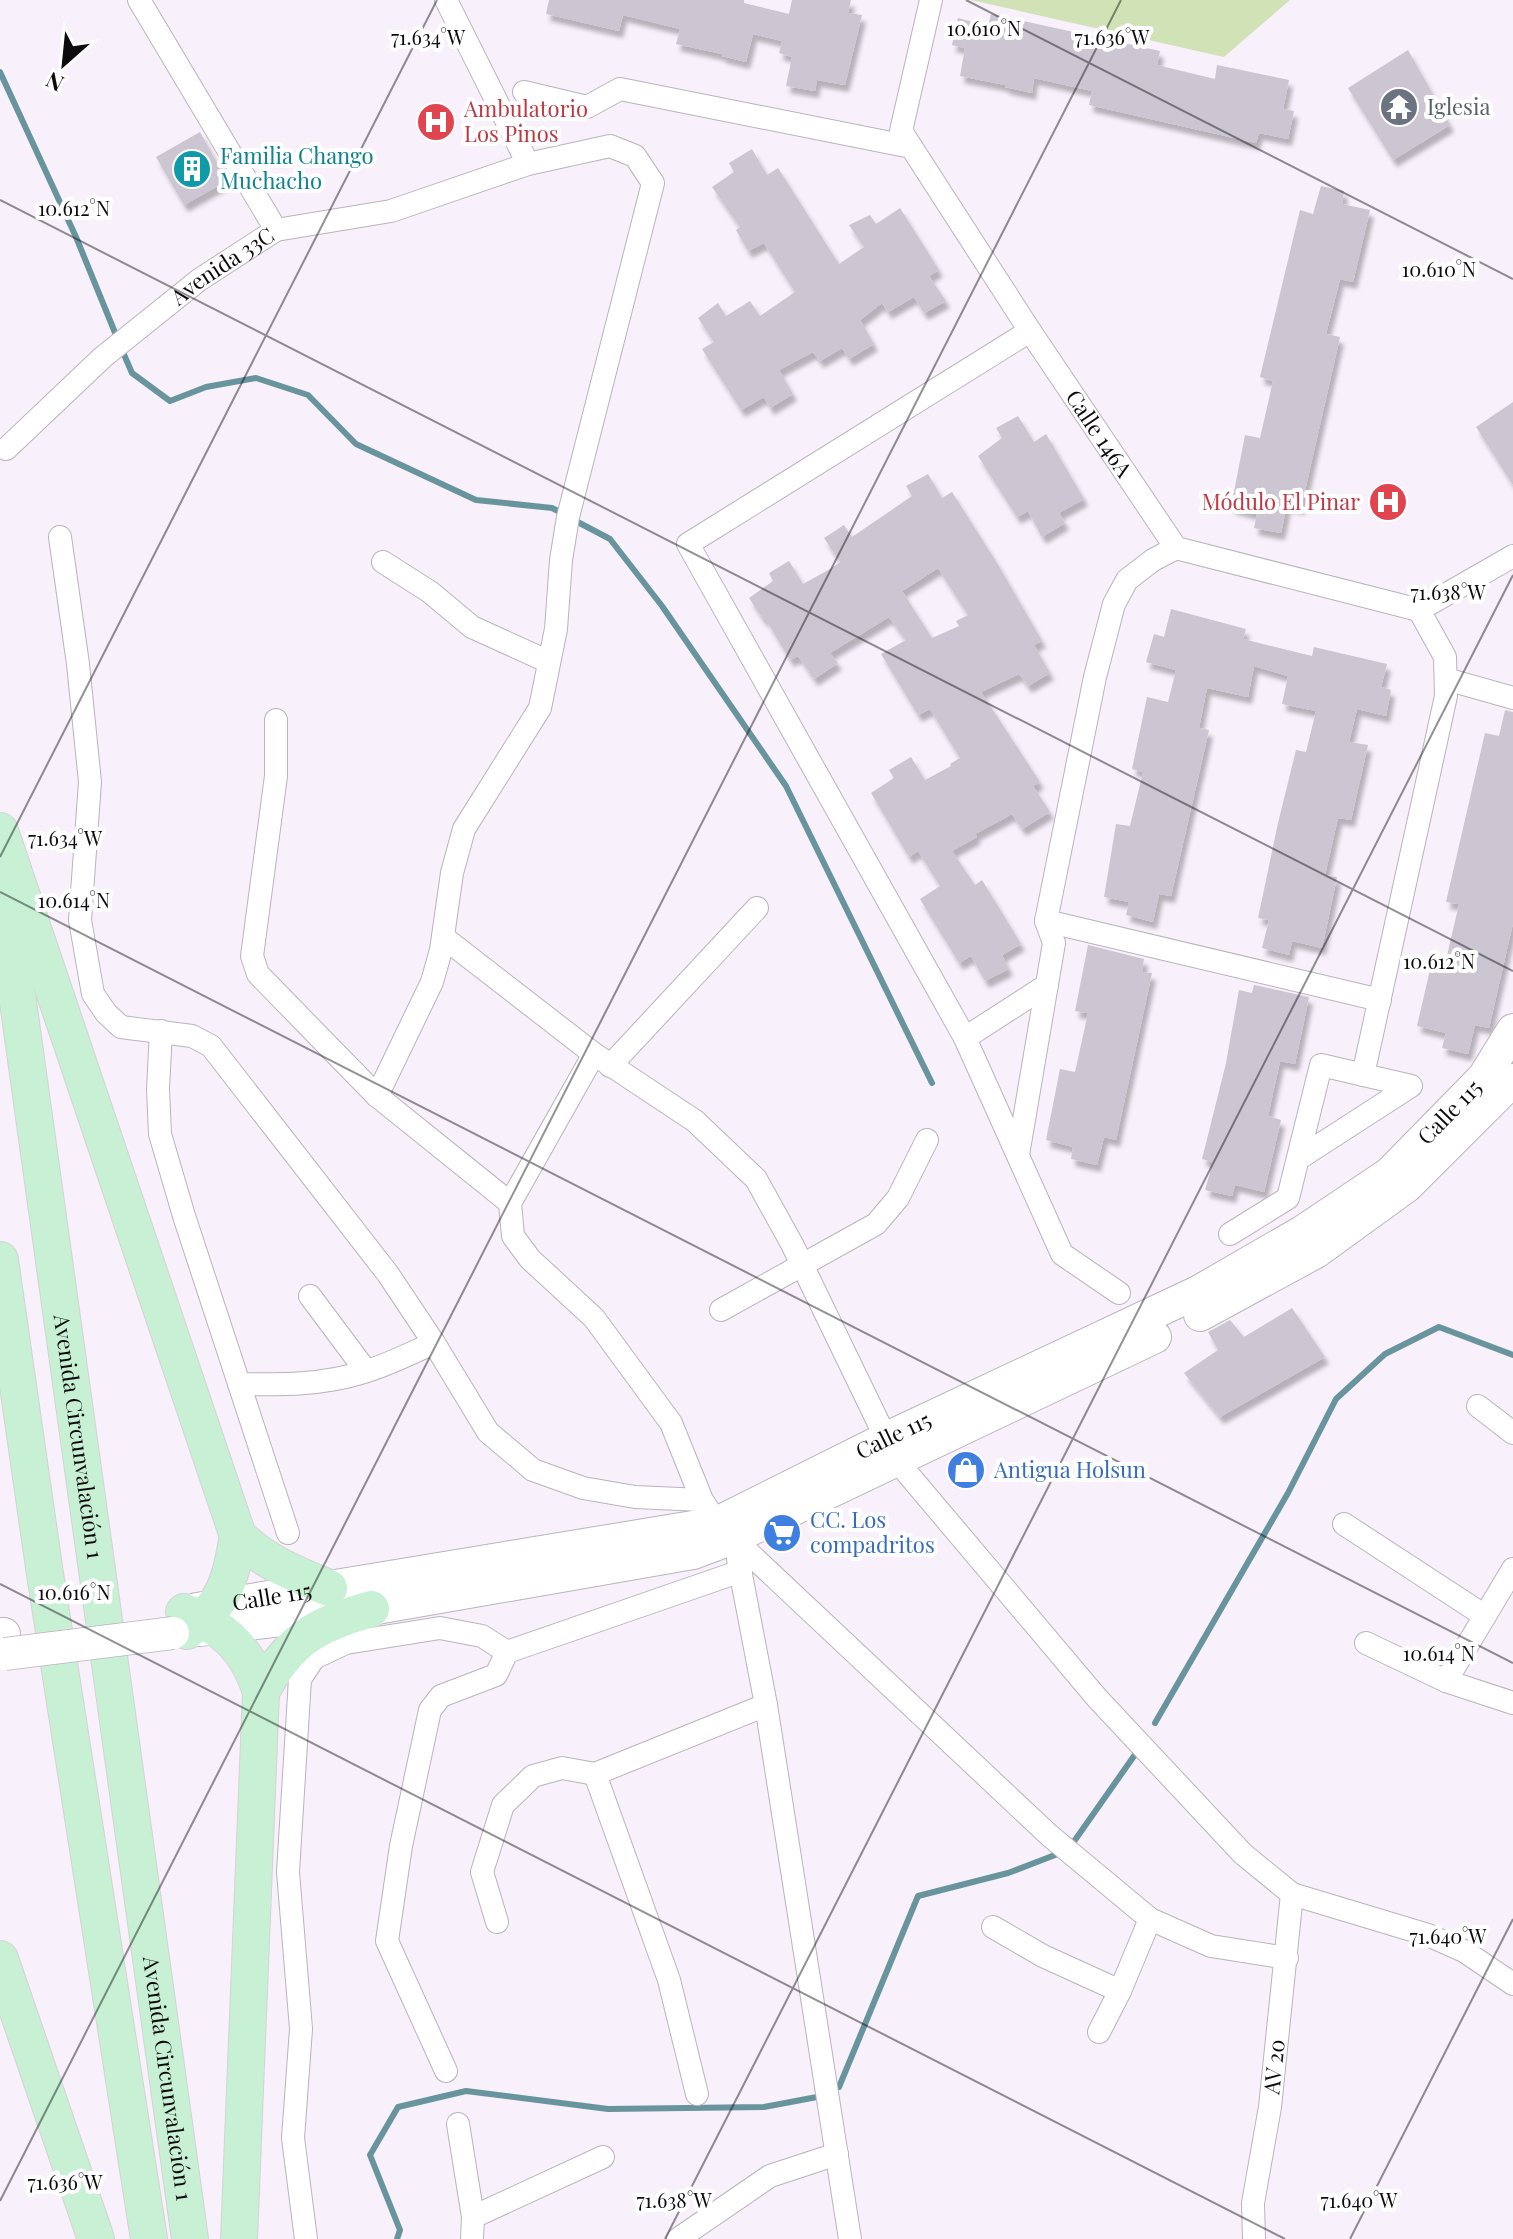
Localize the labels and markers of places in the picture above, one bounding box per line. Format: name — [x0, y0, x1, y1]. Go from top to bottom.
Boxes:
temple icon: Iglesia — [1378, 86, 1420, 128]
place label: Iglesia — [1427, 91, 1490, 121]
place label: Ambulatorio Los Pinos — [463, 93, 588, 148]
hospital icon: Ambulatorio Los Pinos — [415, 101, 457, 143]
place label: Familia Chango Muchacho — [220, 140, 373, 195]
building icon: Familia Chango Muchacho — [171, 148, 213, 190]
hospital icon: Módulo El Pinar — [1367, 481, 1409, 523]
place label: Módulo El Pinar — [1202, 486, 1360, 516]
shop icon: Antigua Holsun — [945, 1449, 987, 1491]
place label: Antigua Holsun — [993, 1454, 1146, 1484]
place label: CC. Los compadritos — [810, 1504, 935, 1559]
supermarket icon: CC. Los compadritos — [761, 1512, 803, 1554]

